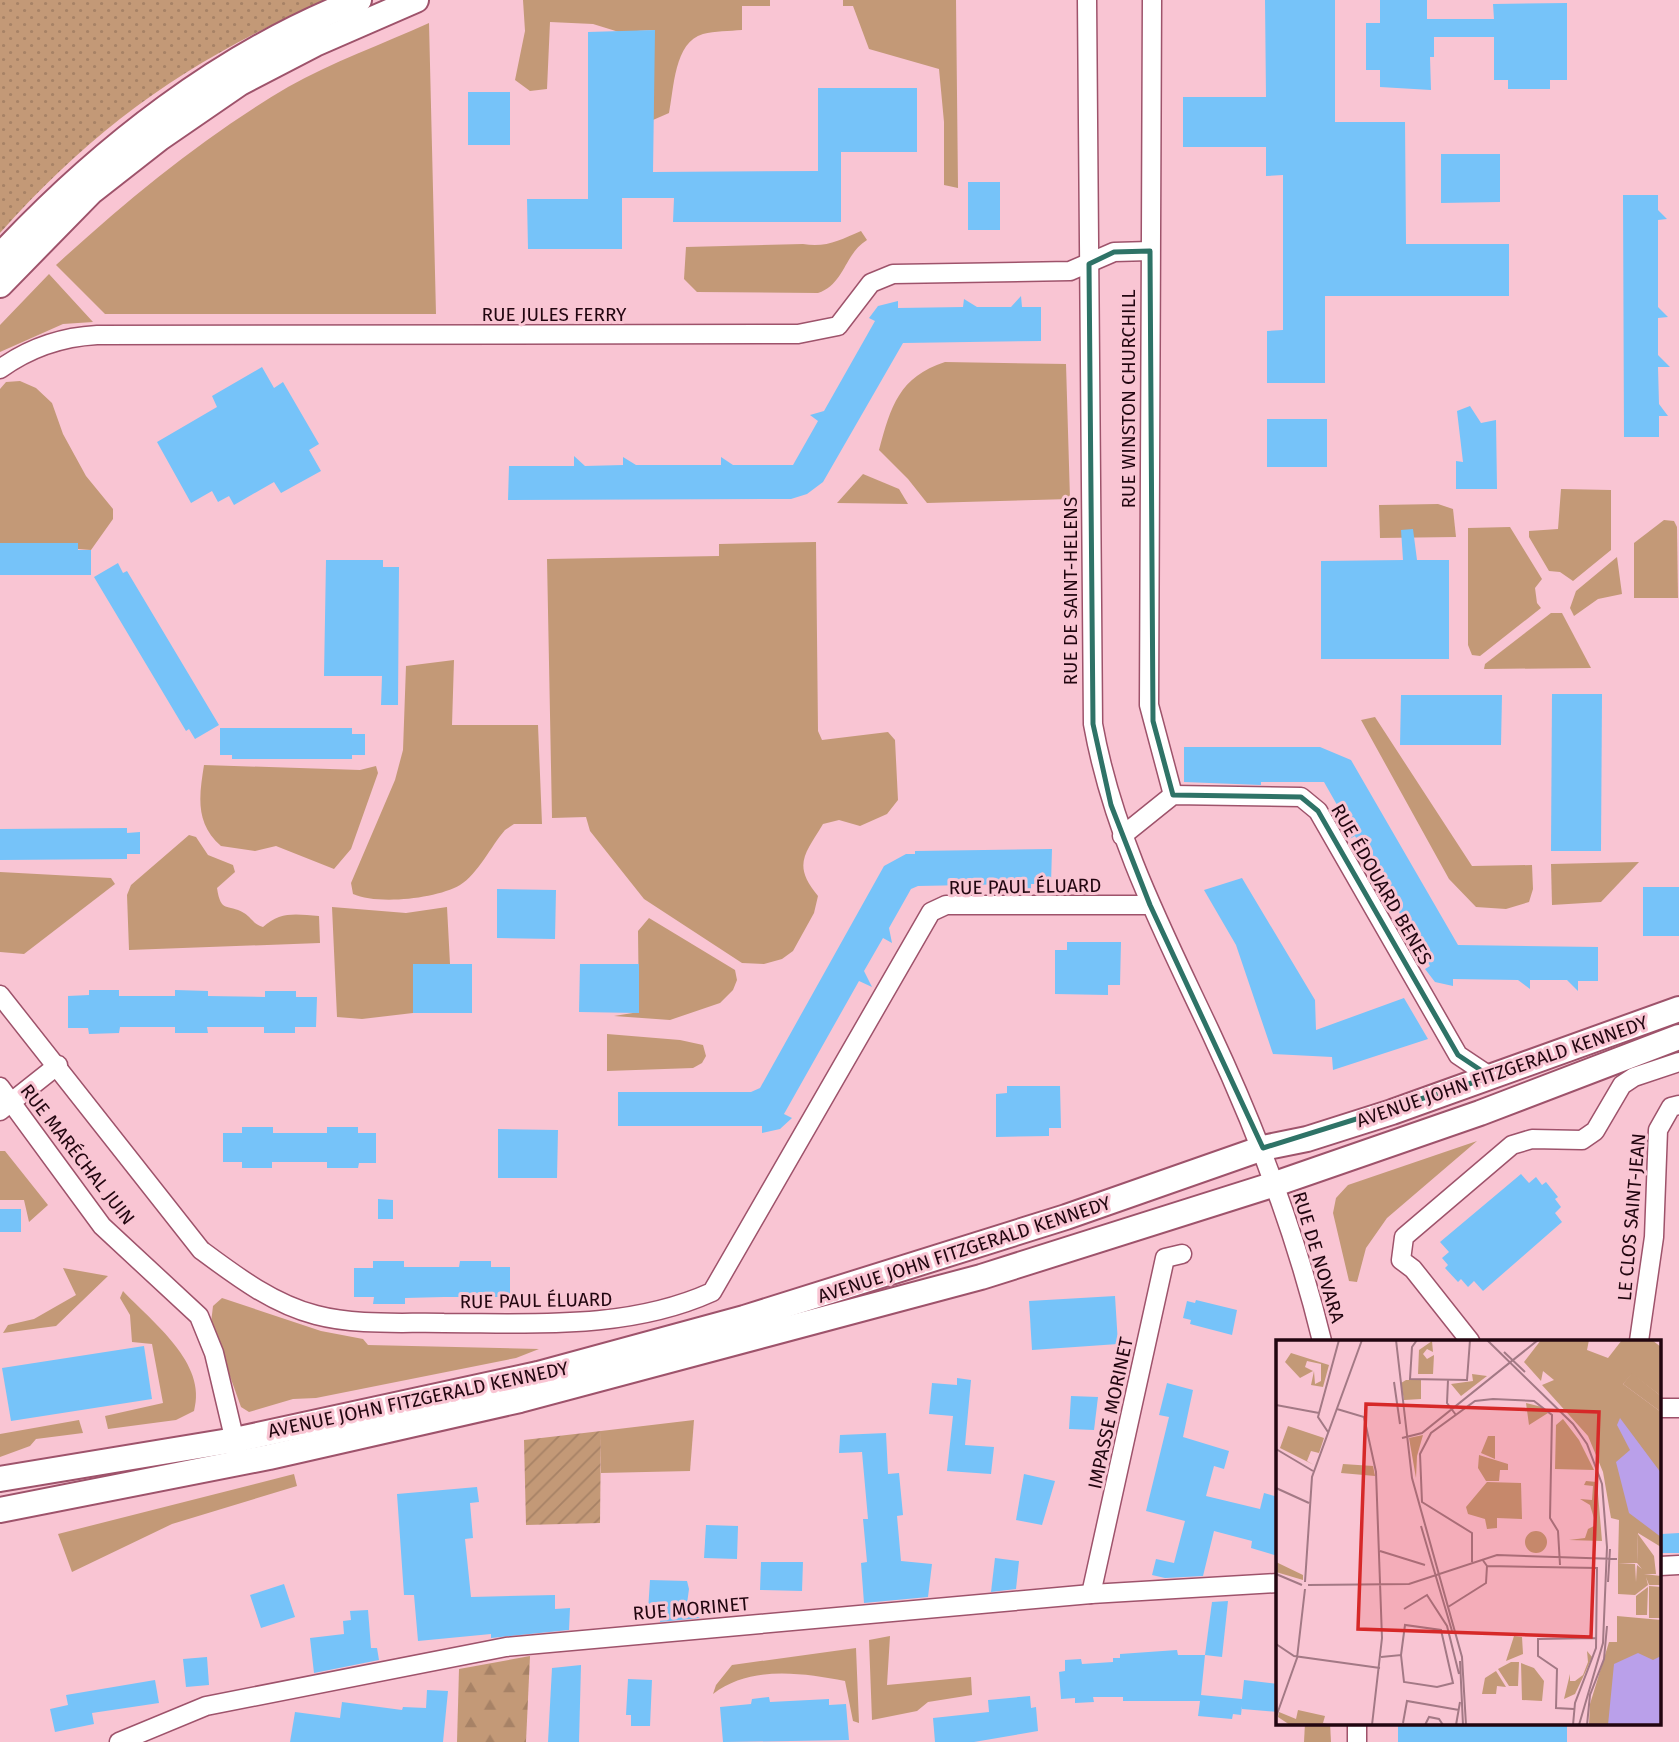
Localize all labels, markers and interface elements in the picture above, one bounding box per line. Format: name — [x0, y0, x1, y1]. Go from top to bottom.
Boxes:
street label: RUE WINSTON CHURCHILL — [1117, 289, 1140, 509]
street label: RUE JULES FERRY — [482, 303, 627, 326]
street label: RUE DE SAINT-HELENS — [1059, 497, 1082, 685]
street label: RUE ÉDOUARD BENES — [1326, 800, 1437, 969]
street label: RUE PAUL ÉLUARD — [948, 874, 1102, 899]
street label: AVENUE JOHN FITZGERALD KENNEDY — [1353, 1011, 1651, 1132]
street label: RUE MARÉCHAL JUIN — [16, 1079, 140, 1229]
street label: LE CLOS SAINT-JEAN — [1613, 1132, 1650, 1302]
street label: RUE DE NOVARA — [1288, 1189, 1349, 1326]
street label: AVENUE JOHN FITZGERALD KENNEDY — [815, 1191, 1114, 1308]
street label: RUE PAUL ÉLUARD — [459, 1288, 613, 1313]
street label: IMPASSE MORINET — [1083, 1335, 1138, 1491]
inset map — [1276, 1340, 1662, 1724]
street label: AVENUE JOHN FITZGERALD KENNEDY — [266, 1356, 571, 1443]
street label: RUE MORINET — [632, 1592, 750, 1625]

